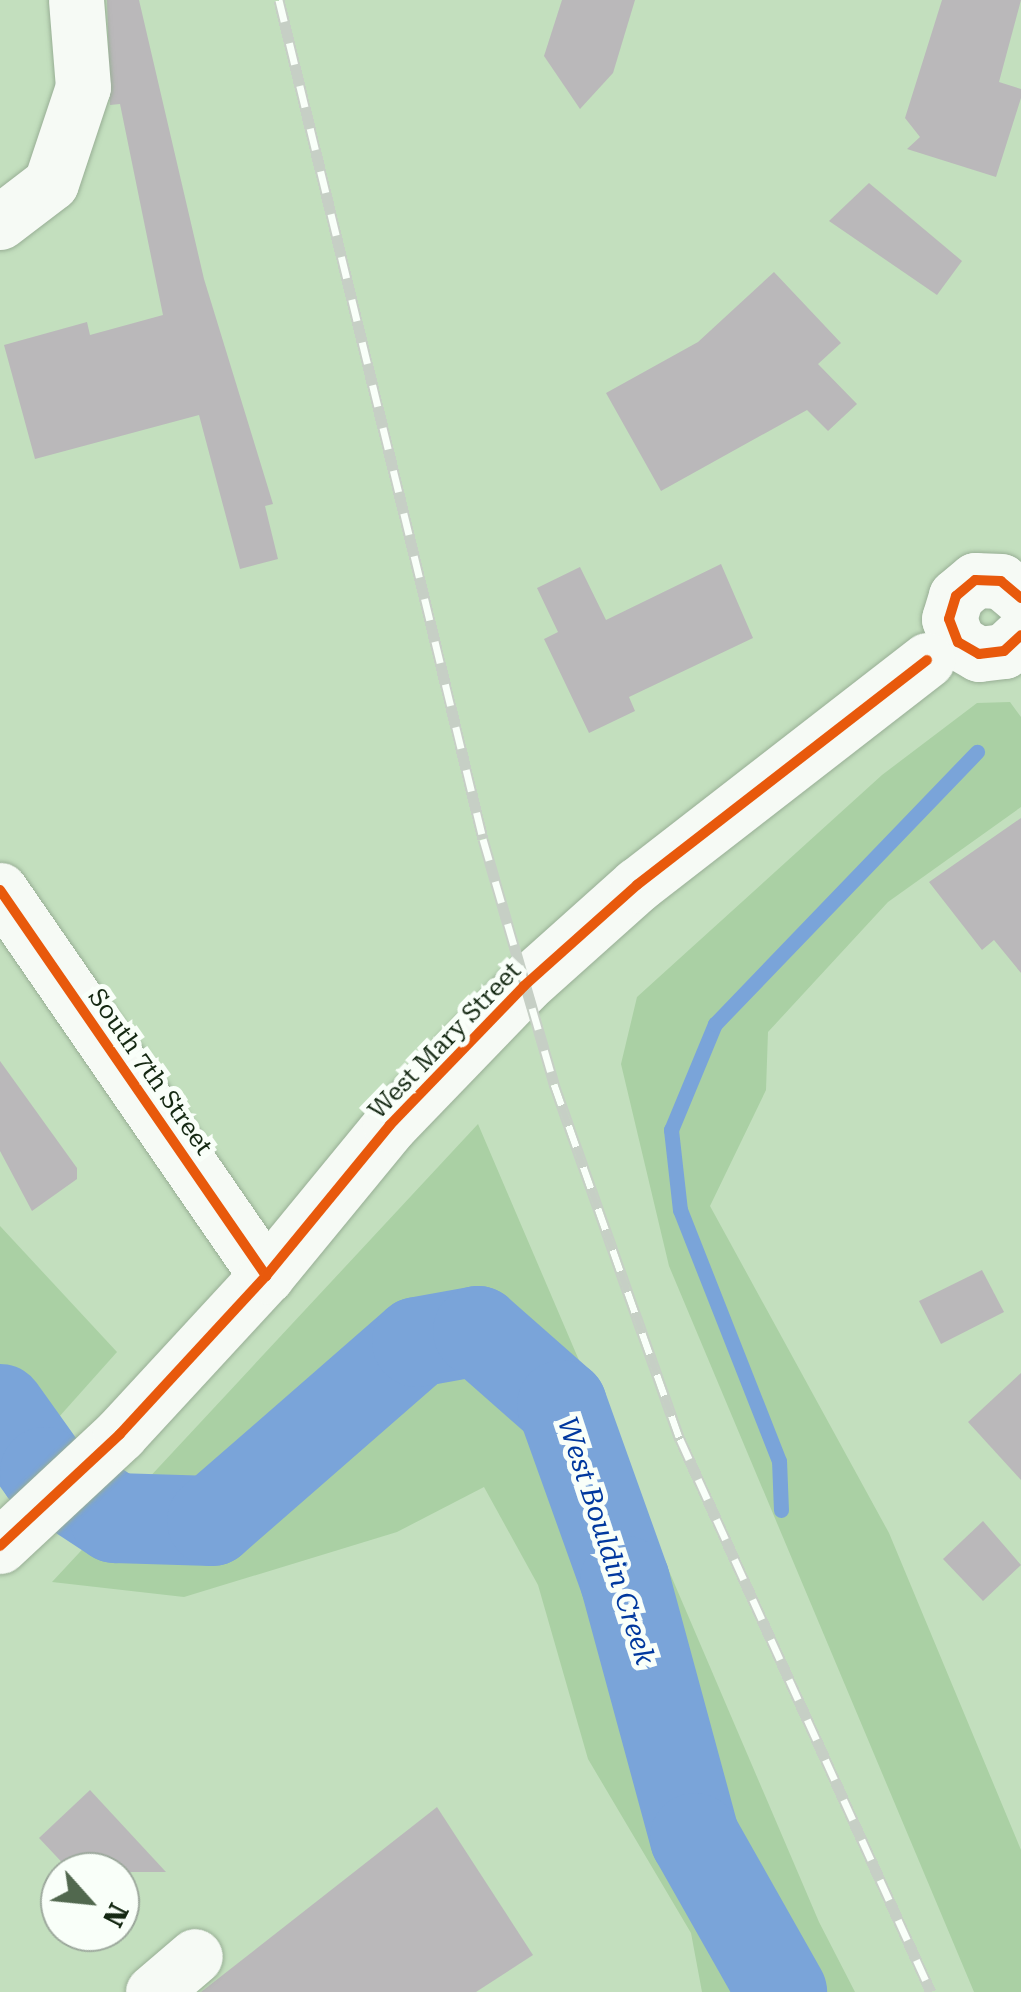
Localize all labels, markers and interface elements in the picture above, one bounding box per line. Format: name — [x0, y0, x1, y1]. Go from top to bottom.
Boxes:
street label: West Mary Street — [363, 956, 527, 1126]
street label: South 7th Street — [81, 983, 219, 1161]
water label: West Bouldin Creek — [550, 1413, 662, 1669]
north arrow — [40, 1852, 140, 1952]
text: N — [96, 1898, 135, 1932]

